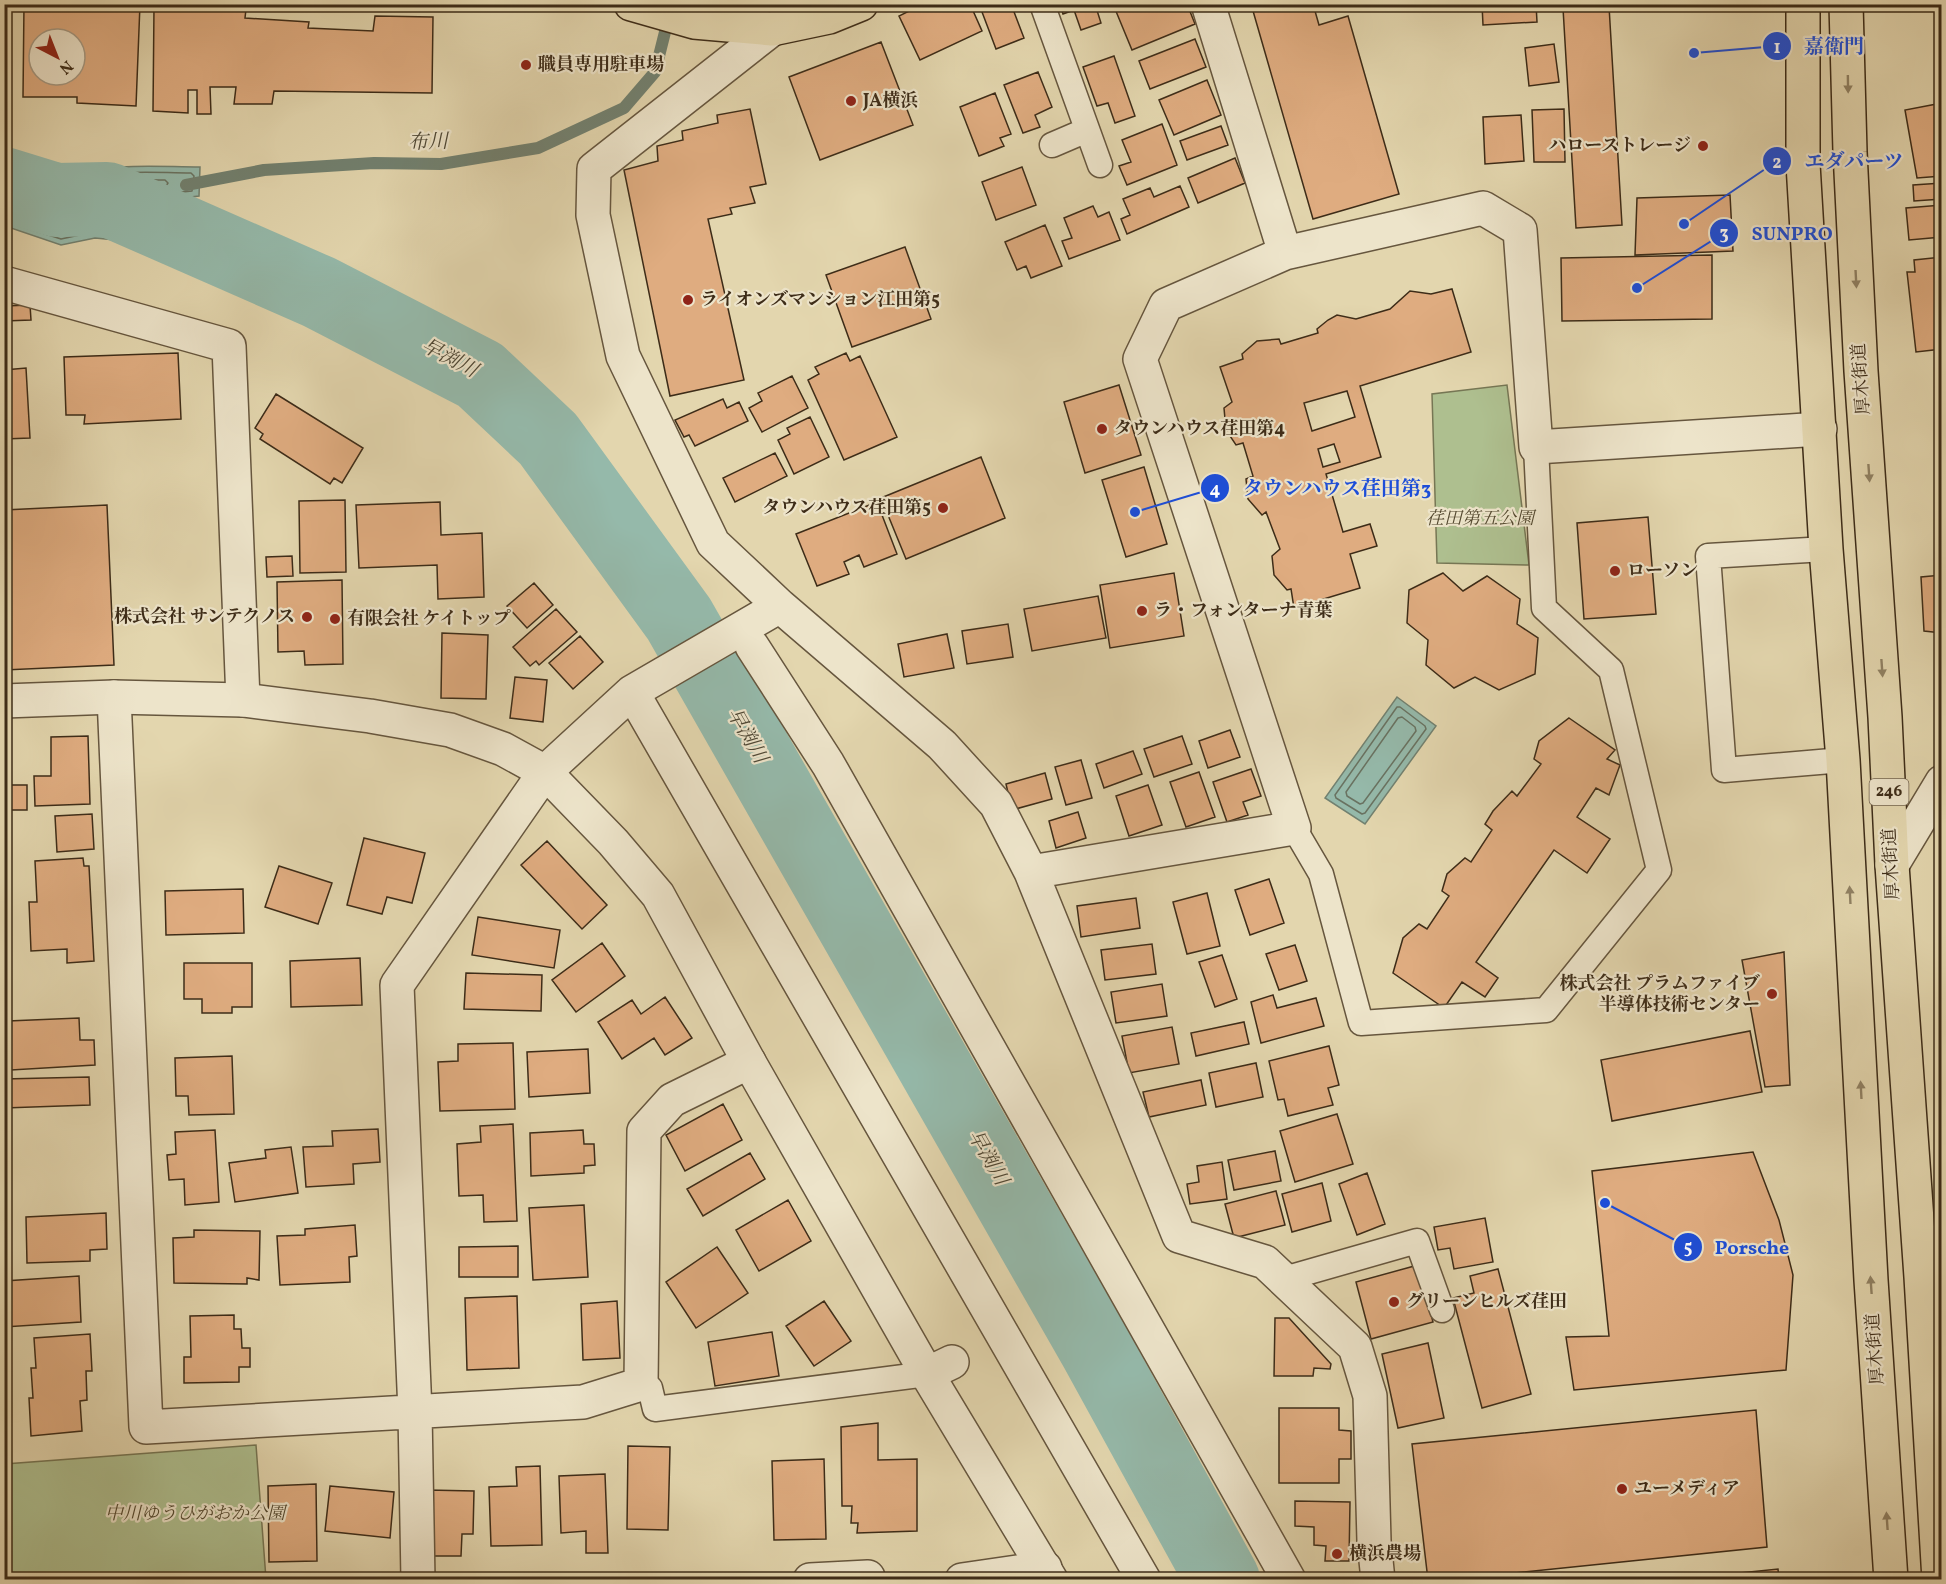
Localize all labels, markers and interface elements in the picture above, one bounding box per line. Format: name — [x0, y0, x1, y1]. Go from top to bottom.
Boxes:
north arrow — [27, 27, 87, 87]
callout: 嘉衛門 — [1762, 27, 1876, 65]
text: 嘉衛門 — [1804, 34, 1864, 62]
text: 1 — [1773, 36, 1781, 61]
place label: 職員専用駐車場 — [538, 53, 664, 78]
text: N — [54, 55, 77, 79]
marker: 職員専用駐車場 — [519, 58, 533, 72]
one-way arrow — [1843, 74, 1853, 93]
place label: JA横浜 — [862, 89, 918, 114]
marker: JA横浜 — [844, 94, 858, 108]
water label: 布川 — [408, 128, 450, 158]
place label: ハローストレージ — [1548, 134, 1691, 159]
marker: ハローストレージ — [1696, 139, 1710, 153]
callout: エダパーツ — [1762, 142, 1916, 180]
text: エダパーツ — [1805, 149, 1904, 177]
text: 2 — [1772, 151, 1782, 176]
callout: SUNPRO — [1709, 214, 1845, 252]
text: SUNPRO — [1751, 221, 1833, 249]
text: 3 — [1719, 222, 1729, 247]
one-way arrow — [1852, 269, 1861, 288]
place label: ライオンズマンション江田第5 — [700, 288, 940, 313]
marker: ライオンズマンション江田第5 — [681, 293, 695, 307]
water label: 早渕川 — [416, 333, 484, 386]
street label: 厚木街道 — [1847, 342, 1877, 416]
place label: タウンハウス荏田第4 — [1114, 417, 1285, 442]
marker: タウンハウス荏田第4 — [1095, 422, 1109, 436]
one-way arrow — [1864, 464, 1873, 483]
callout: タウンハウス荏田第3 — [1200, 469, 1444, 507]
text: タウンハウス荏田第3 — [1243, 476, 1431, 504]
text: 4 — [1210, 478, 1221, 503]
place label: タウンハウス荏田第5 — [762, 496, 931, 521]
marker: タウンハウス荏田第5 — [936, 501, 950, 515]
park label: 荏田第五公園 — [1426, 507, 1537, 532]
place label: ローソン — [1627, 559, 1698, 584]
marker: ローソン — [1608, 564, 1622, 578]
place label: ラ・フォンターナ青葉 — [1154, 599, 1332, 624]
marker: ラ・フォンターナ青葉 — [1135, 604, 1149, 618]
place label: 株式会社 サンテクノス — [114, 605, 295, 630]
place label: 有限会社 ケイトップ — [347, 607, 511, 632]
marker: 株式会社 サンテクノス — [300, 610, 314, 624]
marker: 有限会社 ケイトップ — [328, 612, 342, 626]
one-way arrow — [1877, 658, 1887, 677]
water label: 早渕川 — [719, 703, 774, 771]
road number: 246 — [1870, 779, 1908, 805]
street label: 厚木街道 — [1878, 827, 1906, 901]
one-way arrow — [1846, 886, 1855, 905]
place label: 株式会社 プラムファイブ 半導体技術センター — [1559, 972, 1760, 1018]
marker: 株式会社 プラムファイブ 半導体技術センター — [1765, 987, 1779, 1001]
one-way arrow — [1856, 1080, 1865, 1099]
water label: 早渕川 — [960, 1125, 1015, 1193]
callout: Porsche — [1673, 1228, 1801, 1266]
text: Porsche — [1715, 1235, 1789, 1263]
text: 5 — [1684, 1236, 1692, 1261]
one-way arrow — [1867, 1275, 1876, 1294]
place label: グリーンヒルズ荏田 — [1406, 1290, 1567, 1315]
marker: グリーンヒルズ荏田 — [1387, 1295, 1401, 1309]
street label: 厚木街道 — [1861, 1312, 1891, 1386]
place label: ユーメディア — [1634, 1477, 1740, 1502]
marker: ユーメディア — [1615, 1482, 1629, 1496]
park label: 中川ゆうひがおか公園 — [105, 1502, 288, 1527]
one-way arrow — [1882, 1512, 1891, 1531]
place label: 横浜農場 — [1349, 1542, 1421, 1567]
marker: 横浜農場 — [1330, 1547, 1344, 1561]

